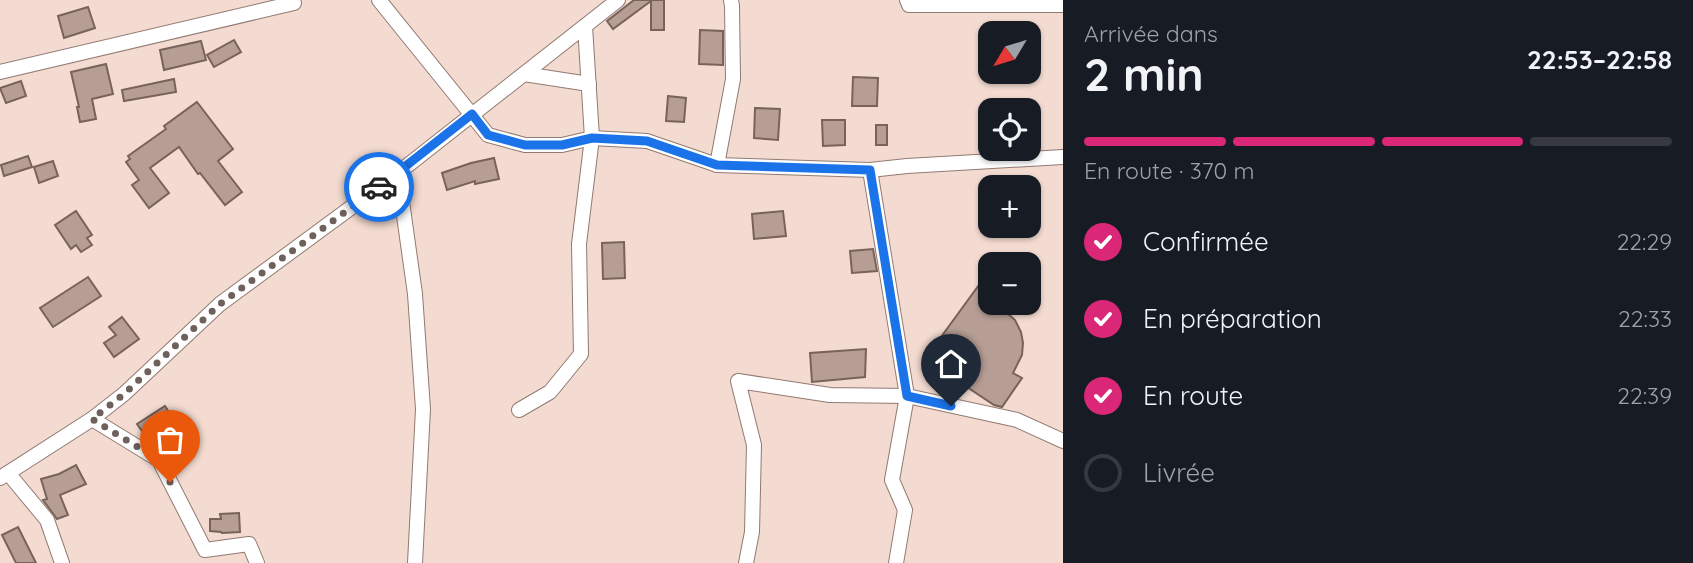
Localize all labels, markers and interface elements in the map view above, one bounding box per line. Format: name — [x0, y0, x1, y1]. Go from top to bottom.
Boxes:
text: Arrivée dans — [1084, 19, 1218, 48]
north arrow — [978, 21, 1041, 84]
map controls — [978, 21, 1041, 315]
text: 22:53–22:58 — [1527, 43, 1672, 76]
text: 2 min — [1084, 45, 1204, 103]
button: locate — [978, 98, 1041, 161]
courier — [344, 152, 414, 222]
text: En route · 370 m — [1084, 156, 1254, 185]
icon: car — [360, 168, 398, 206]
button: + — [978, 175, 1041, 238]
icon: check — [1084, 223, 1122, 261]
text: Confirmée — [1143, 225, 1269, 258]
text: 22:29 — [1617, 227, 1672, 256]
button: − — [978, 252, 1041, 315]
icon: check — [1084, 300, 1122, 338]
text: En préparation — [1143, 302, 1322, 335]
text: 22:33 — [1618, 304, 1672, 333]
pin — [921, 334, 981, 406]
icon: home — [932, 345, 970, 383]
icon: check — [1084, 377, 1122, 415]
text: En route — [1143, 379, 1243, 412]
text: 22:39 — [1617, 381, 1672, 410]
pin — [140, 410, 200, 482]
icon: bag — [151, 421, 189, 459]
text: Livrée — [1143, 456, 1215, 489]

